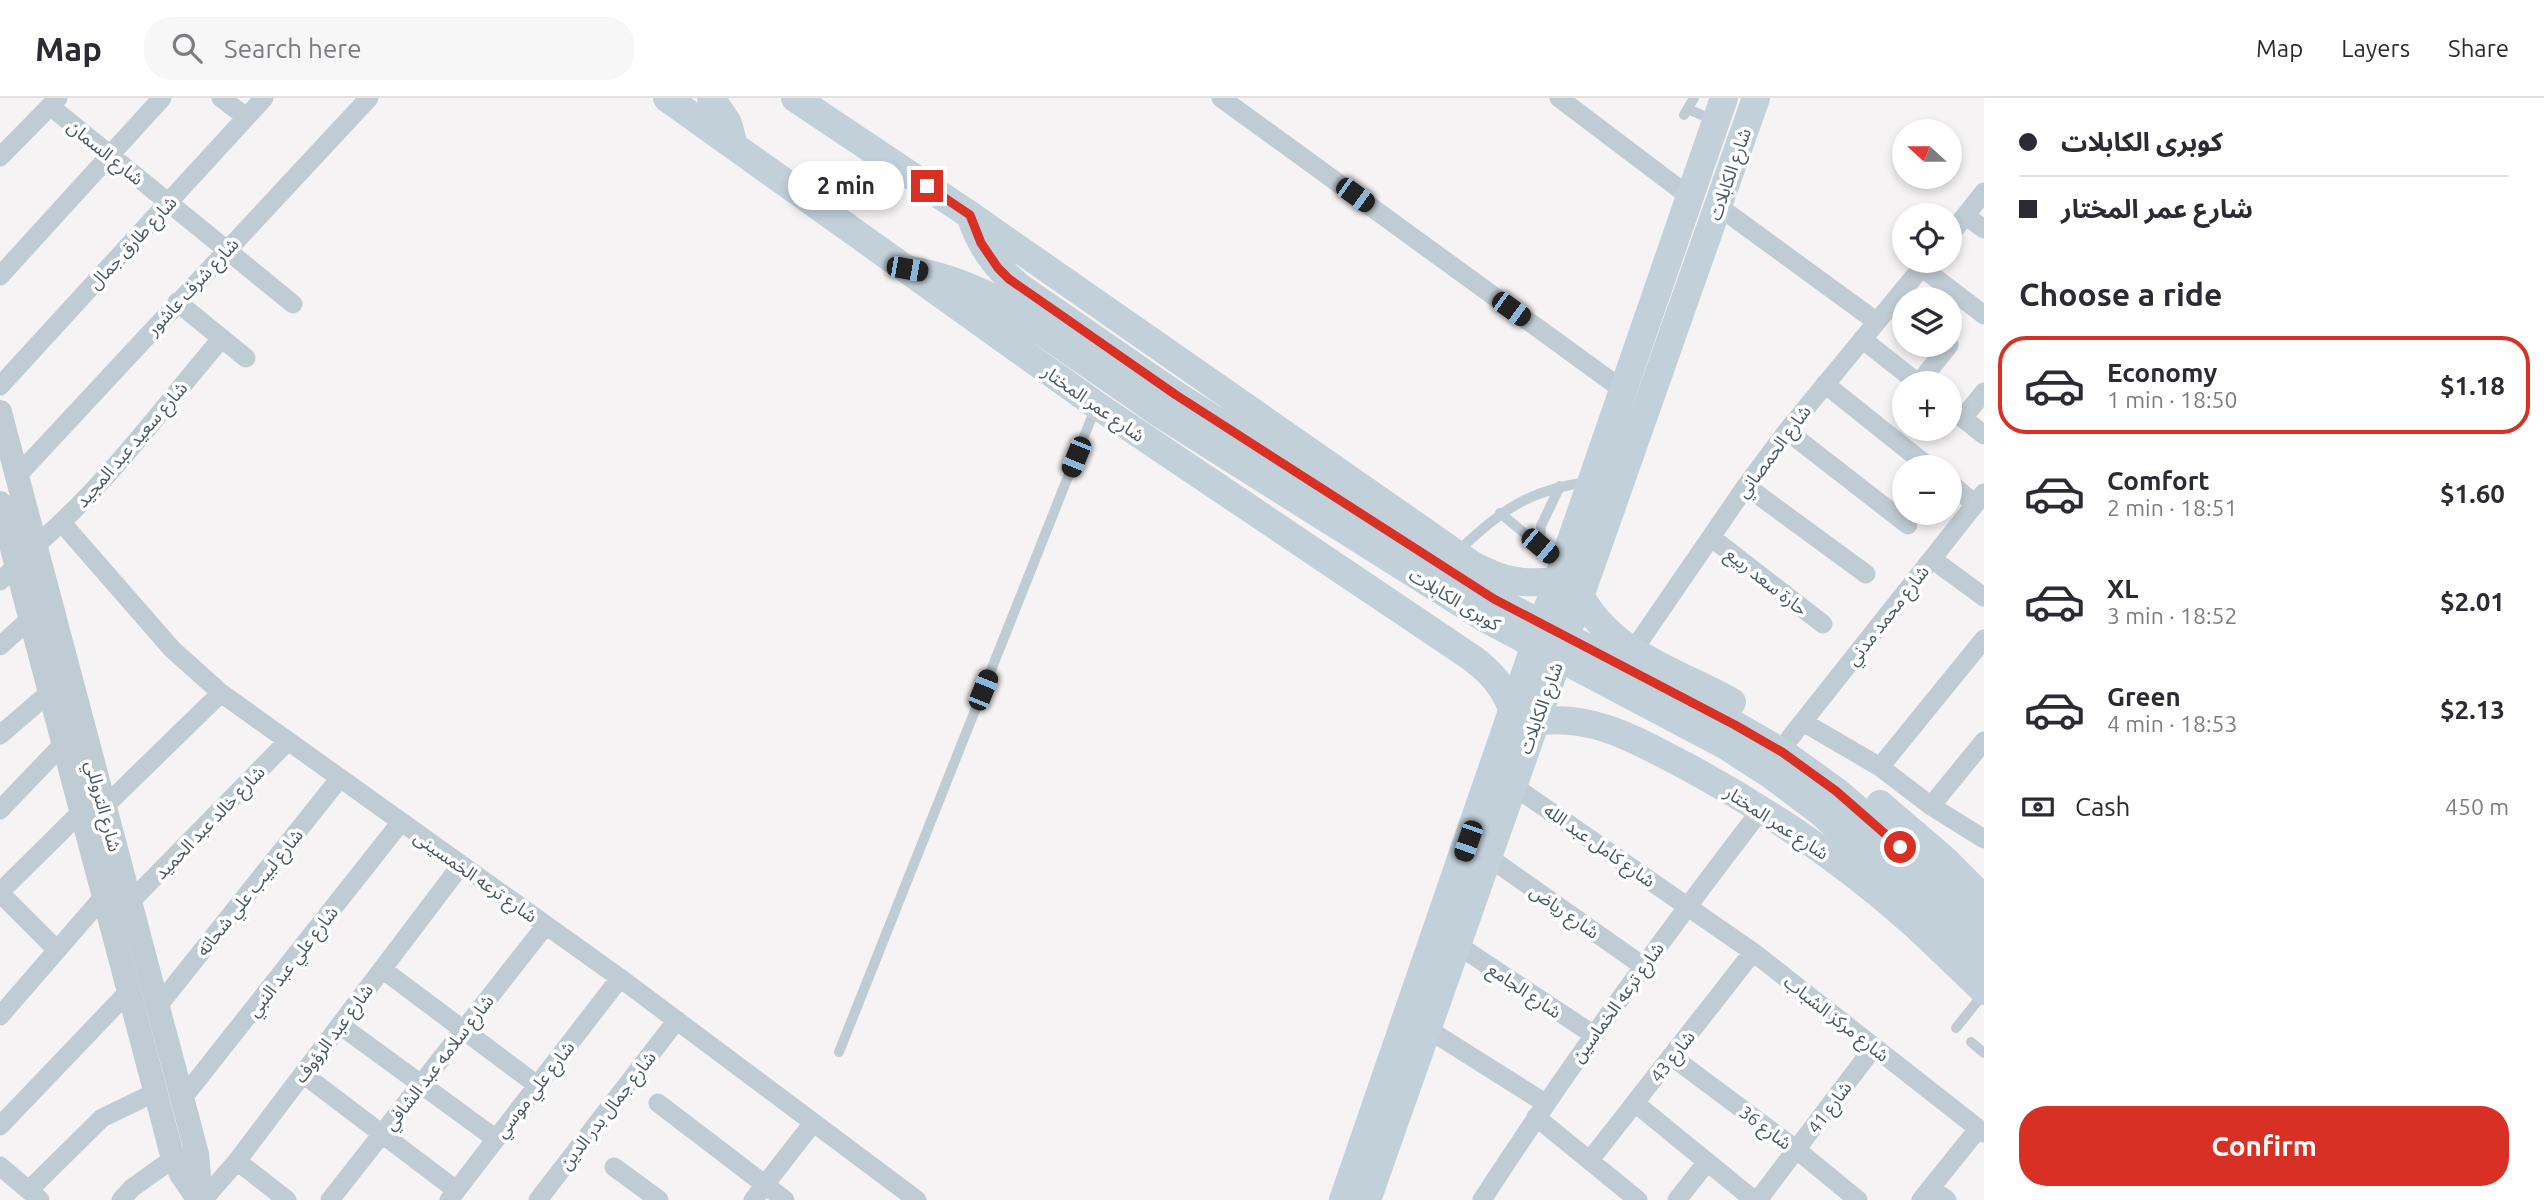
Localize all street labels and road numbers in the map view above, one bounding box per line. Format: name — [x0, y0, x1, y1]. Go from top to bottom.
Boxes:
street label: شارع السمان — [61, 115, 148, 192]
street label: شارع الكابلات — [1704, 125, 1759, 224]
street label: شارع طارق جمال — [84, 191, 184, 296]
street label: شارع شرف عاشور — [141, 233, 246, 343]
street label: شارع عمر المختار — [1036, 360, 1149, 450]
street label: شارع سعيد عبد المجيد — [71, 377, 195, 514]
street label: شارع الحمصاني — [1732, 401, 1818, 504]
street label: حارة سعد ربيع — [1719, 543, 1812, 623]
street label: شارع محمد مدني — [1842, 561, 1936, 672]
street label: كوبرى الكابلات — [1405, 564, 1505, 636]
street label: شارع الكابلات — [1514, 659, 1571, 758]
street label: شارع التروللي — [77, 758, 126, 855]
street label: شارع خالد عبد الحميد — [150, 761, 272, 886]
street label: شارع عمر المختار — [1718, 781, 1832, 867]
street label: شارع كامل عبد الله — [1538, 799, 1659, 895]
street label: شارع لبيب علي شحاته — [192, 825, 310, 963]
street label: شارع ترعه الخمسينى — [408, 826, 541, 930]
street label: شارع رياض — [1524, 880, 1603, 946]
street label: شارع علي عبد النبي — [243, 902, 345, 1023]
street label: شارع ترعه الخماسين — [1567, 938, 1671, 1069]
street label: شارع الجامع — [1482, 958, 1565, 1026]
street label: شارع مركز الشباب — [1778, 971, 1893, 1069]
street label: شارع عبد الرؤوف — [290, 980, 380, 1089]
street label: شارع سلامه عبد الشافي — [379, 990, 501, 1137]
street label: شارع 43 — [1646, 1026, 1702, 1089]
street label: شارع علي موسي — [490, 1037, 582, 1144]
street label: شارع جمال بدر الدين — [555, 1047, 663, 1176]
street label: شارع 41 — [1803, 1077, 1859, 1140]
street label: شارع 36 — [1733, 1101, 1796, 1157]

